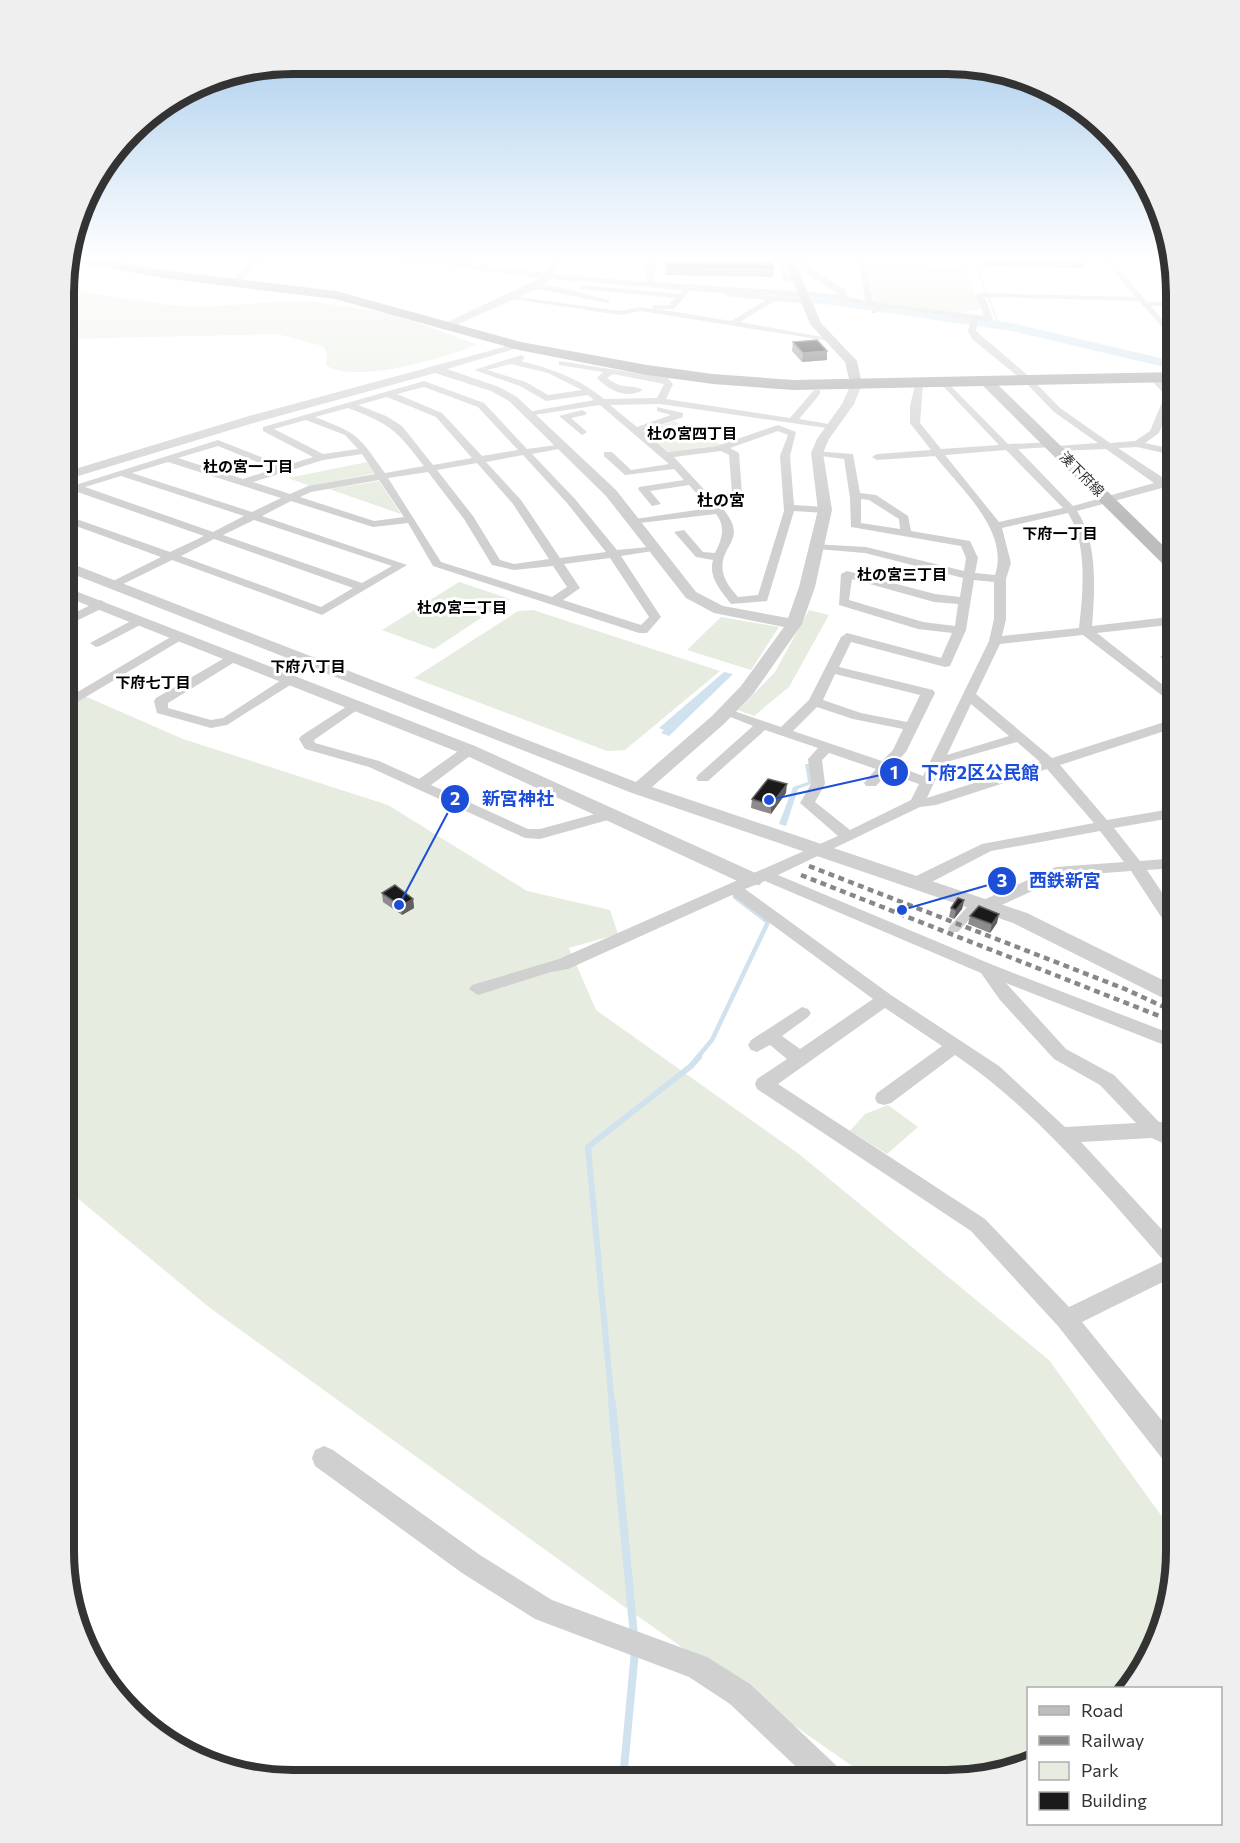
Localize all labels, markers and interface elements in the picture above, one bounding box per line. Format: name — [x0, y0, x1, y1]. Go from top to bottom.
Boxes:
district label: 杜の宮四丁目 — [647, 424, 737, 442]
street label: 湊下府線 — [1057, 448, 1108, 499]
district label: 杜の宮一丁目 — [203, 457, 293, 475]
district label: 杜の宮 — [697, 490, 745, 509]
district label: 下府一丁目 — [1022, 524, 1098, 542]
district label: 杜の宮三丁目 — [857, 565, 947, 583]
district label: 杜の宮二丁目 — [417, 598, 507, 616]
district label: 下府八丁目 — [270, 657, 346, 675]
district label: 下府七丁目 — [115, 673, 191, 691]
callout: 下府2区公民館 — [879, 754, 1051, 790]
text: 1 — [890, 761, 898, 783]
text: 下府2区公民館 — [921, 761, 1039, 783]
callout: 新宮神社 — [440, 781, 566, 817]
text: 2 — [450, 787, 460, 809]
text: 新宮神社 — [482, 787, 554, 809]
callout: 西鉄新宮 — [987, 863, 1113, 899]
text: 3 — [997, 869, 1007, 891]
text: 西鉄新宮 — [1029, 869, 1101, 891]
legend — [1027, 1687, 1222, 1825]
text: Road — [1081, 1699, 1123, 1721]
text: Railway — [1081, 1729, 1144, 1751]
text: Park — [1081, 1759, 1119, 1781]
text: Building — [1081, 1789, 1147, 1811]

